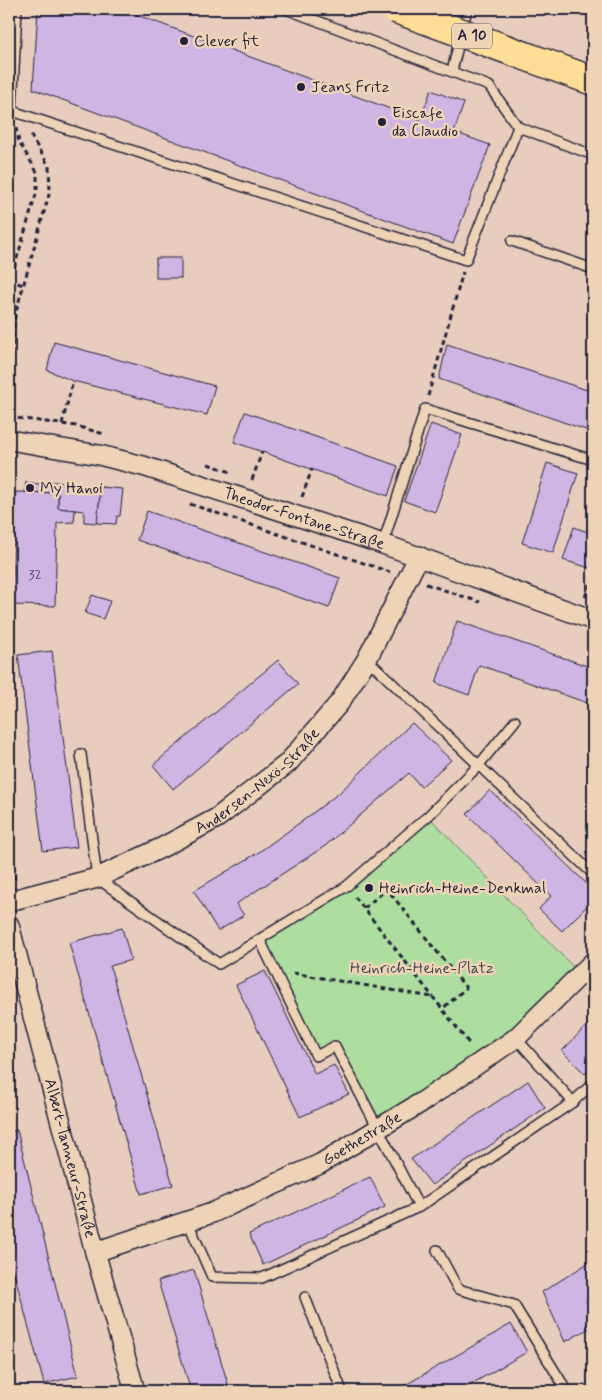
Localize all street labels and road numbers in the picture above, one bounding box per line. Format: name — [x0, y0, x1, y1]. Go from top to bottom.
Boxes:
road number: A 10 — [452, 24, 492, 48]
street label: Theodor-Fontane-Straße — [221, 482, 388, 554]
street label: Andersen-Nexö-Straße — [191, 723, 324, 838]
street label: Albert-Tanneur-Straße — [39, 1076, 101, 1240]
street label: Goethestraße — [319, 1106, 405, 1171]

